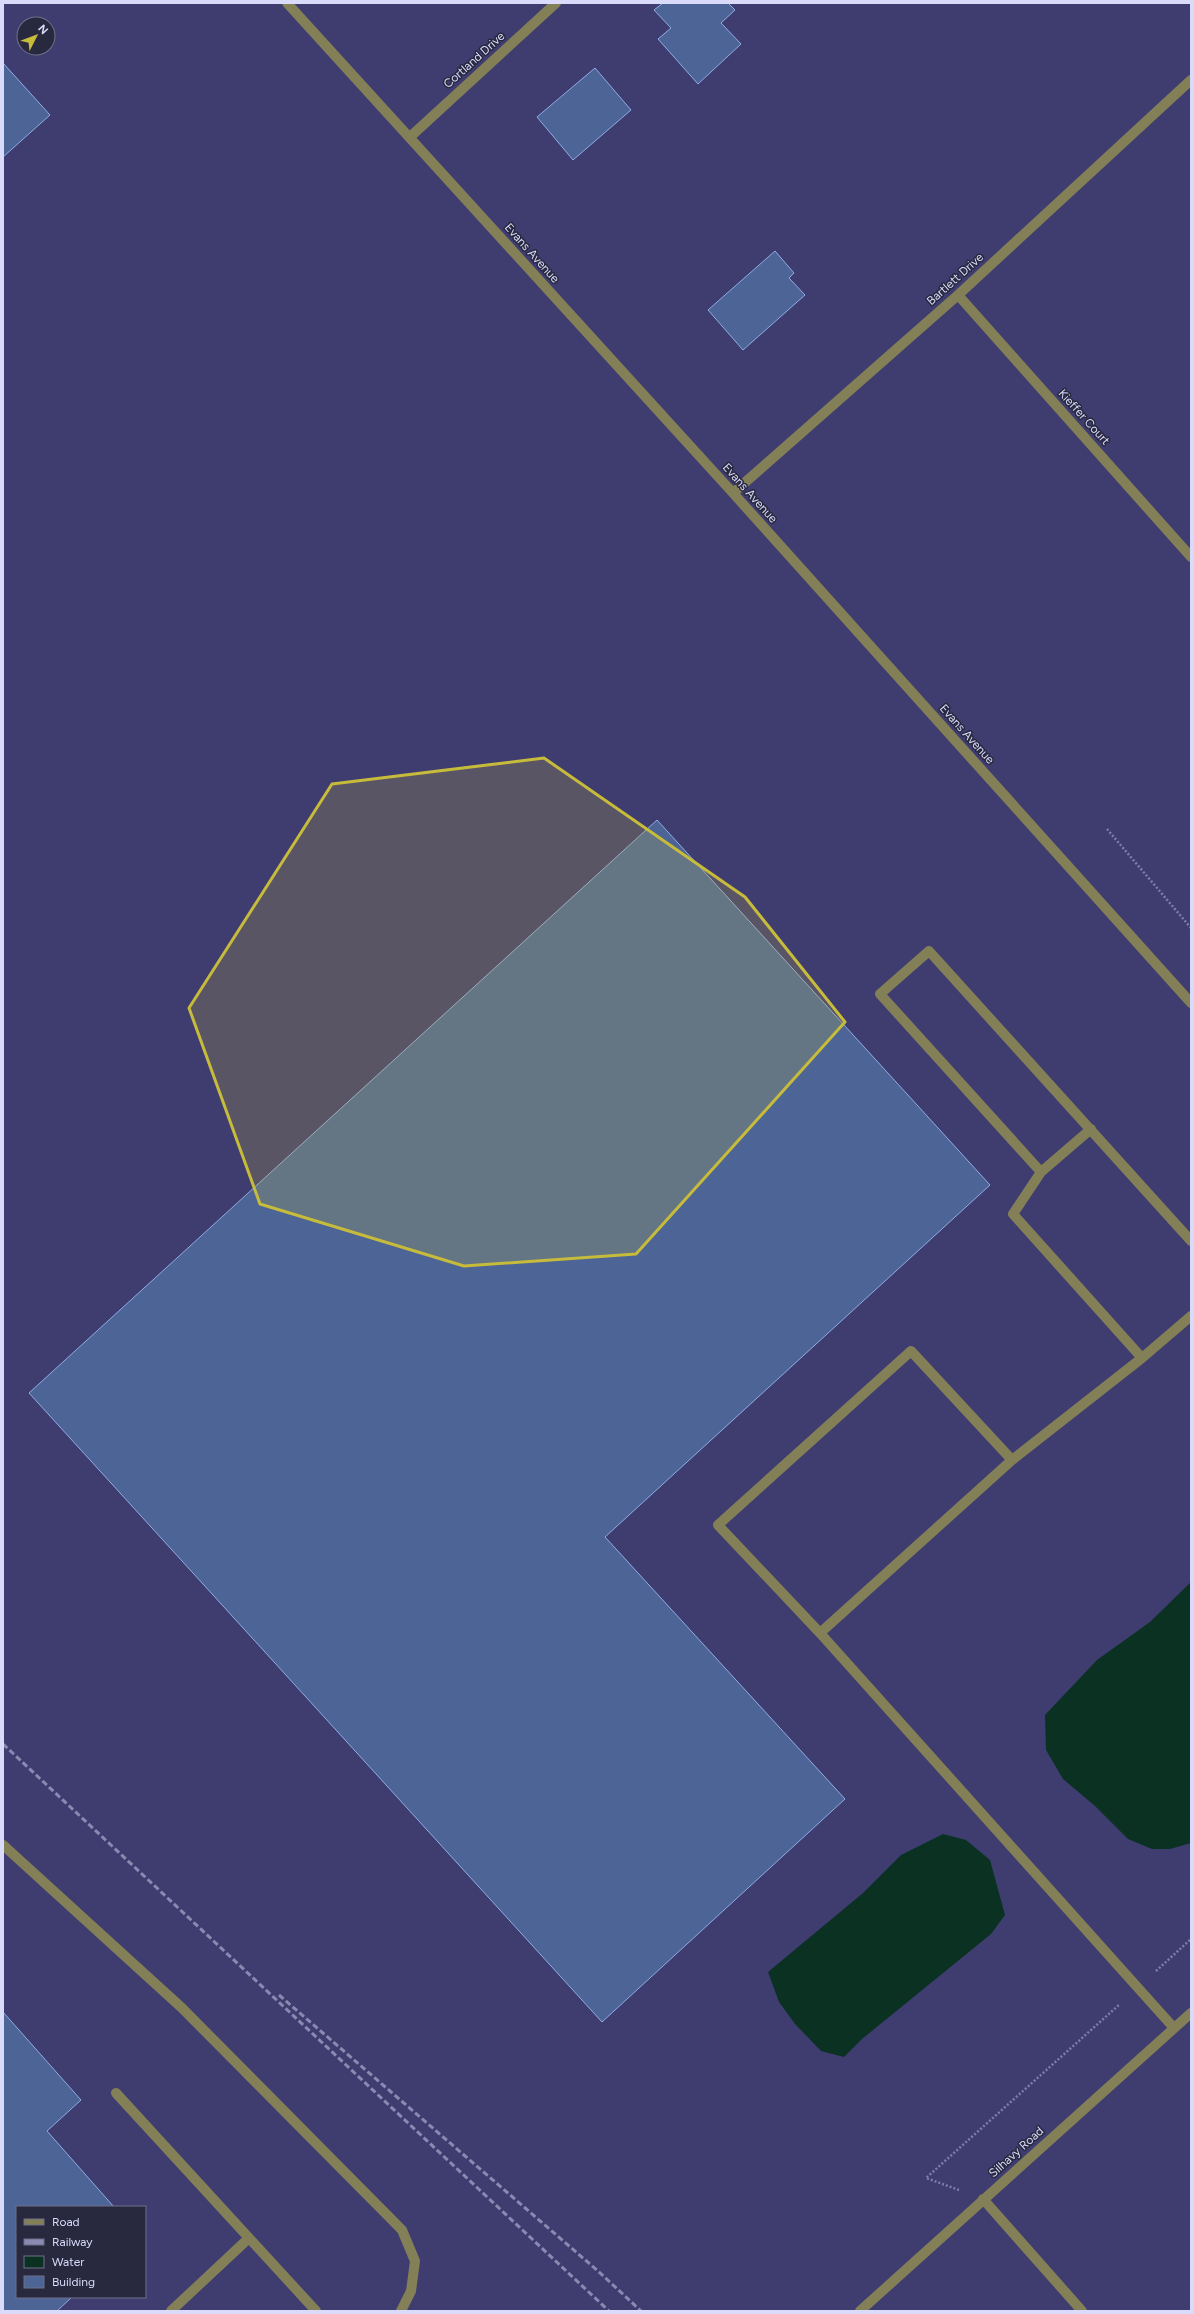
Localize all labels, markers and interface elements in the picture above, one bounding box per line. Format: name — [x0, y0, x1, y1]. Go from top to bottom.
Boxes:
north arrow — [16, 16, 56, 56]
text: N — [35, 22, 51, 37]
street label: Cortland Drive — [441, 29, 508, 91]
street label: Evans Avenue — [502, 220, 563, 286]
street label: Bartlett Drive — [924, 250, 986, 308]
street label: Kieffer Court — [1055, 386, 1113, 448]
street label: Evans Avenue — [720, 460, 781, 526]
street label: Evans Avenue — [937, 701, 998, 767]
street label: Silhavy Road — [986, 2124, 1046, 2180]
legend — [16, 2206, 146, 2298]
text: Road — [52, 2215, 80, 2229]
text: Railway — [52, 2235, 93, 2249]
text: Water — [52, 2255, 84, 2269]
text: Building — [52, 2275, 95, 2289]

